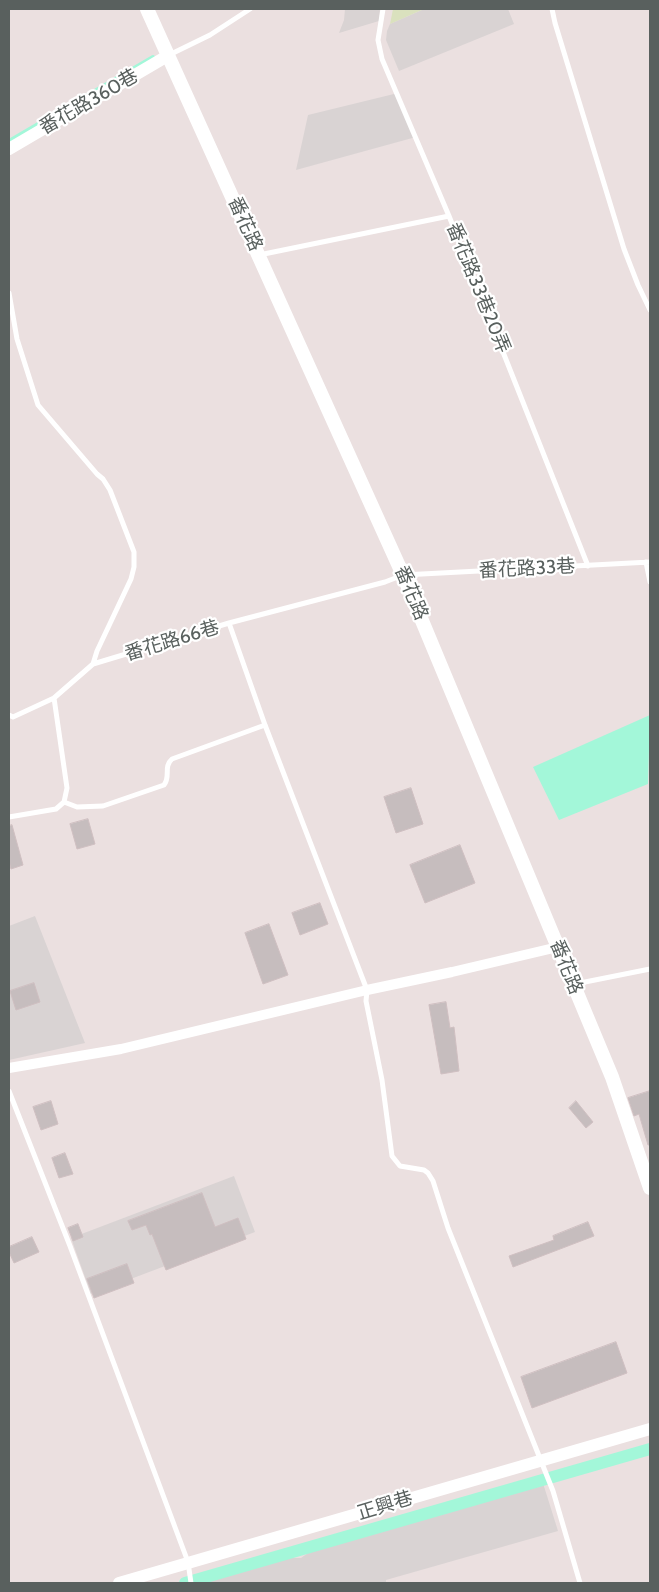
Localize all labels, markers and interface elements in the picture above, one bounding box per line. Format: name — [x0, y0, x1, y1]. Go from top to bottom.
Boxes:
street label: 番花路360巷 — [36, 65, 142, 139]
street label: 番花路 — [223, 193, 267, 255]
street label: 番花路33巷20弄 — [441, 219, 515, 357]
street label: 番花路33巷 — [478, 555, 576, 583]
street label: 番花路 — [389, 562, 433, 624]
street label: 番花路66巷 — [122, 616, 222, 666]
street label: 番花路 — [545, 936, 587, 998]
street label: 正興巷 — [354, 1487, 416, 1525]

